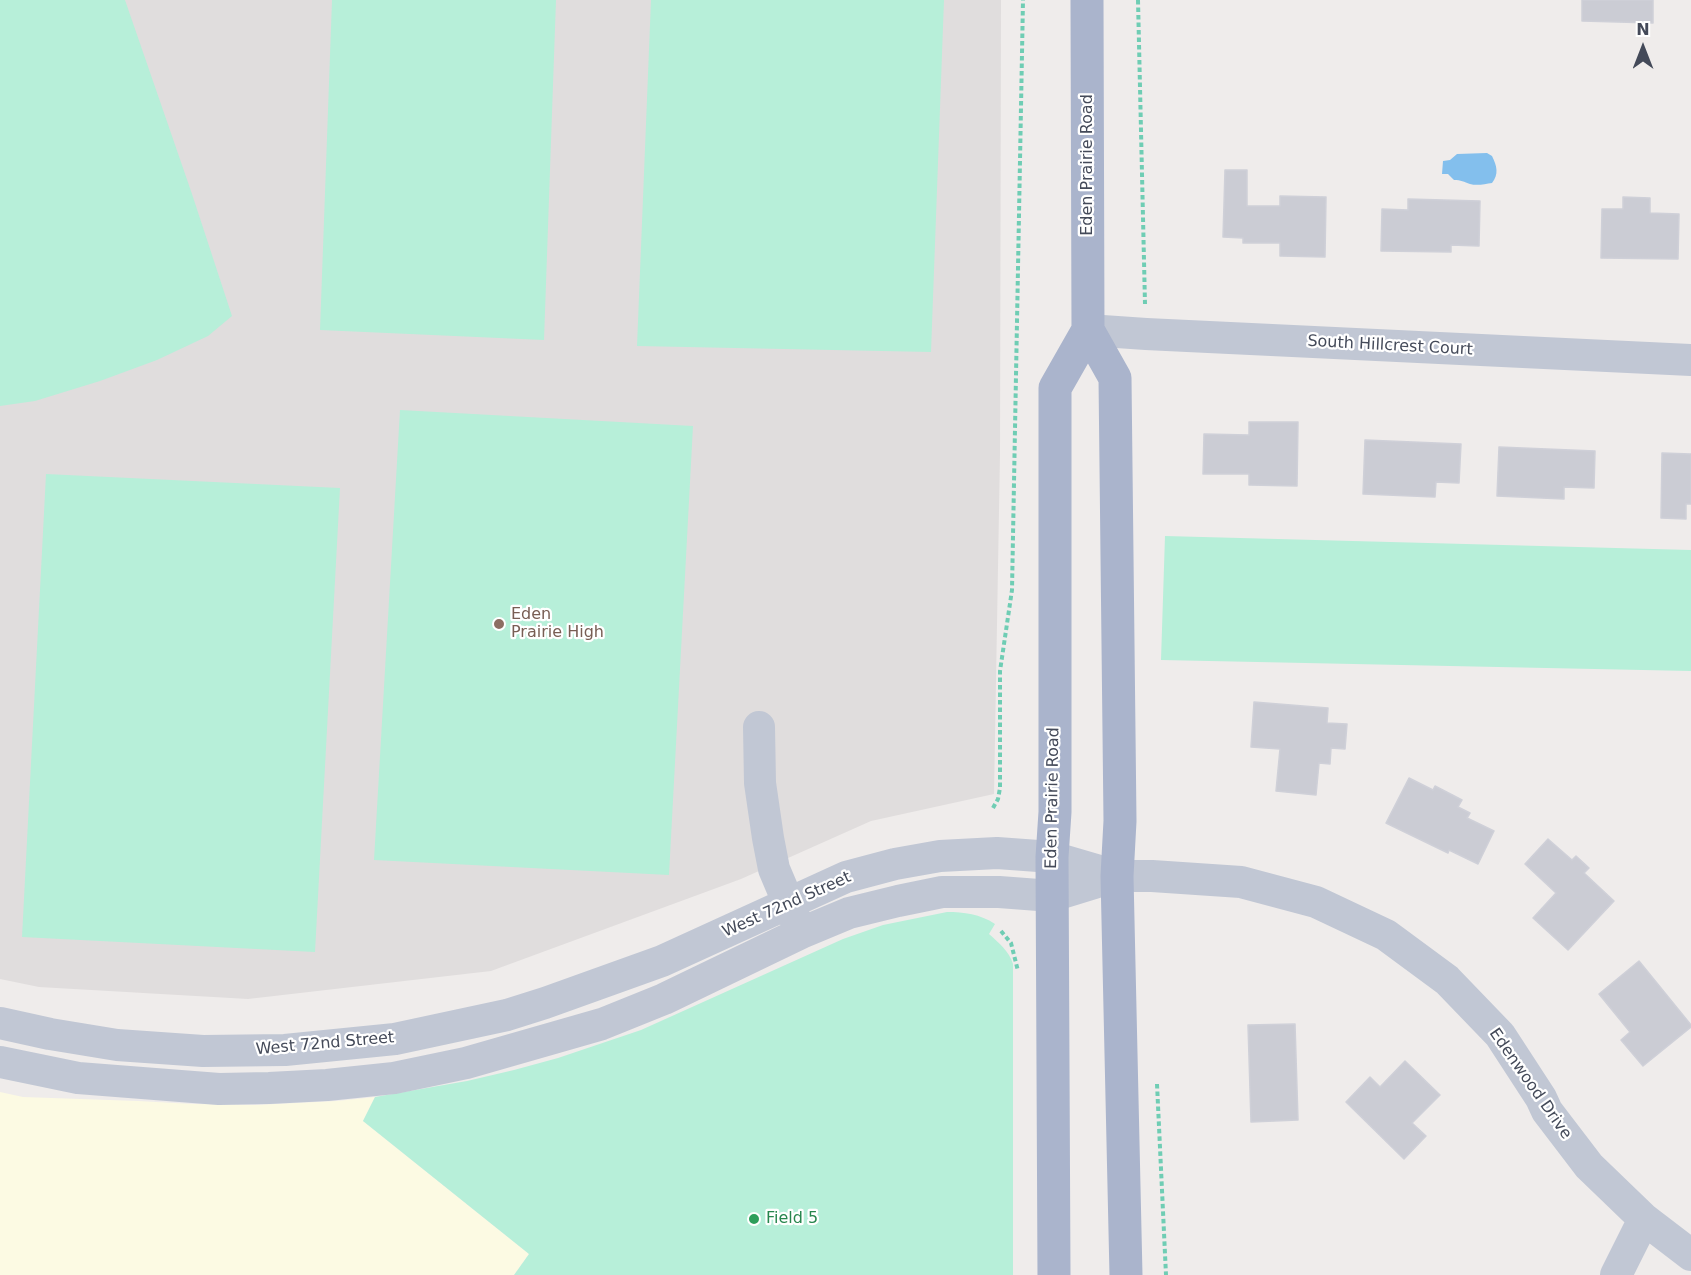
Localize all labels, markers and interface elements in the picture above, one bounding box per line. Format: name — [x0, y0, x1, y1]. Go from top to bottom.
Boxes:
north arrow — [1613, 18, 1673, 78]
text: N — [1636, 20, 1650, 39]
street label: Eden Prairie Road — [1078, 94, 1098, 236]
street label: South Hillcrest Court — [1307, 332, 1473, 360]
place label: Eden Prairie High — [511, 605, 604, 643]
marker: Eden Prairie High — [492, 617, 506, 631]
street label: Eden Prairie Road — [1042, 727, 1064, 869]
street label: West 72nd Street — [720, 868, 854, 942]
street label: Edenwood Drive — [1485, 1025, 1575, 1143]
street label: West 72nd Street — [255, 1028, 395, 1060]
place label: Field 5 — [766, 1209, 818, 1229]
marker: Field 5 — [747, 1212, 761, 1226]

